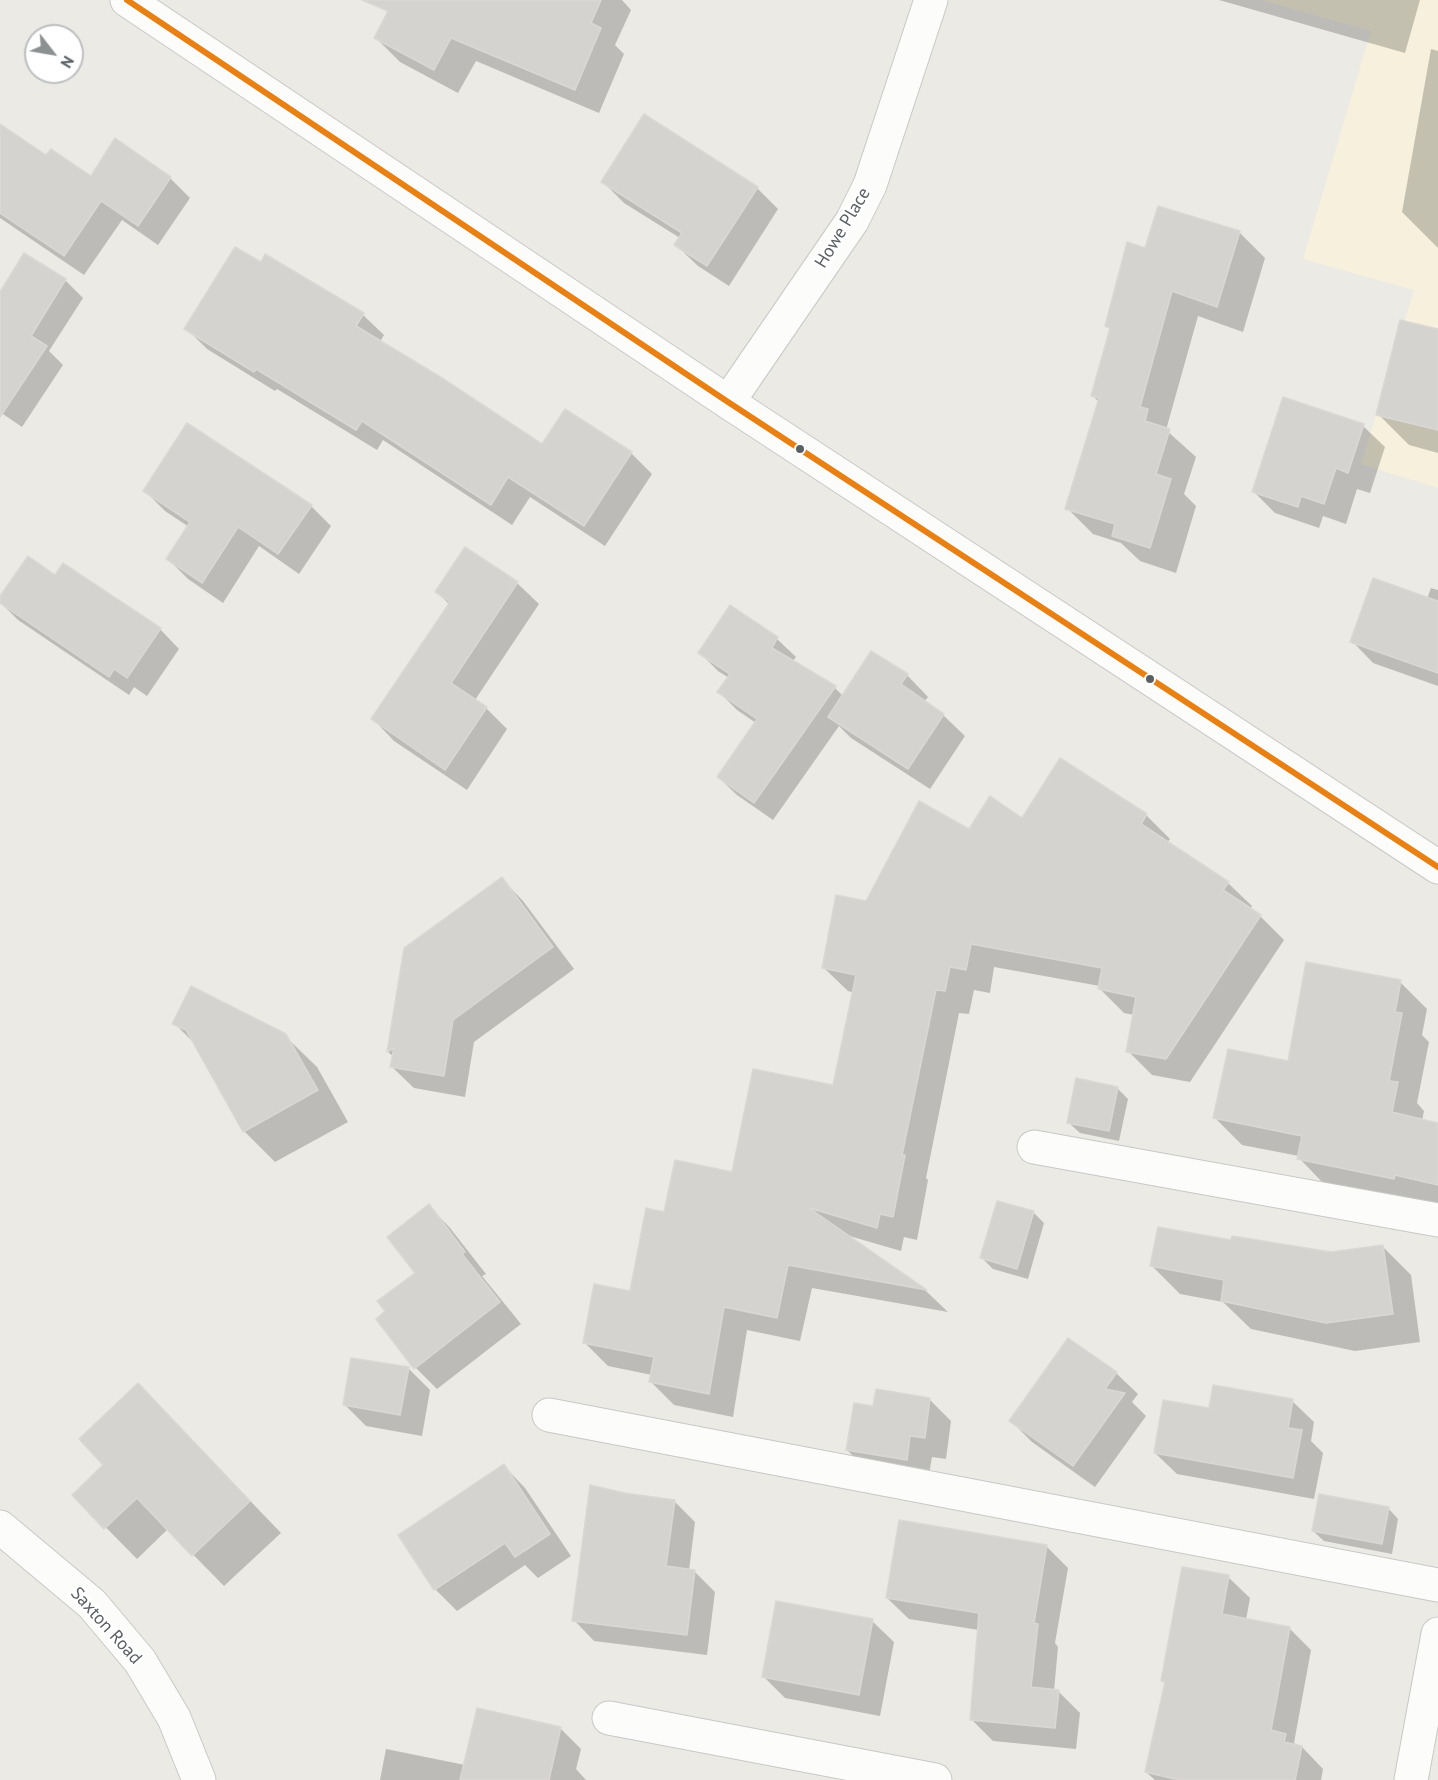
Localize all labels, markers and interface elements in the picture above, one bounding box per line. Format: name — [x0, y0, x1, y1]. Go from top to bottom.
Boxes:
north arrow — [24, 24, 84, 84]
text: N — [56, 53, 79, 72]
street label: Howe Place — [811, 184, 875, 272]
unlabelled marker — [794, 443, 806, 455]
unlabelled marker — [1144, 673, 1156, 685]
street label: Saxton Road — [66, 1583, 146, 1669]

